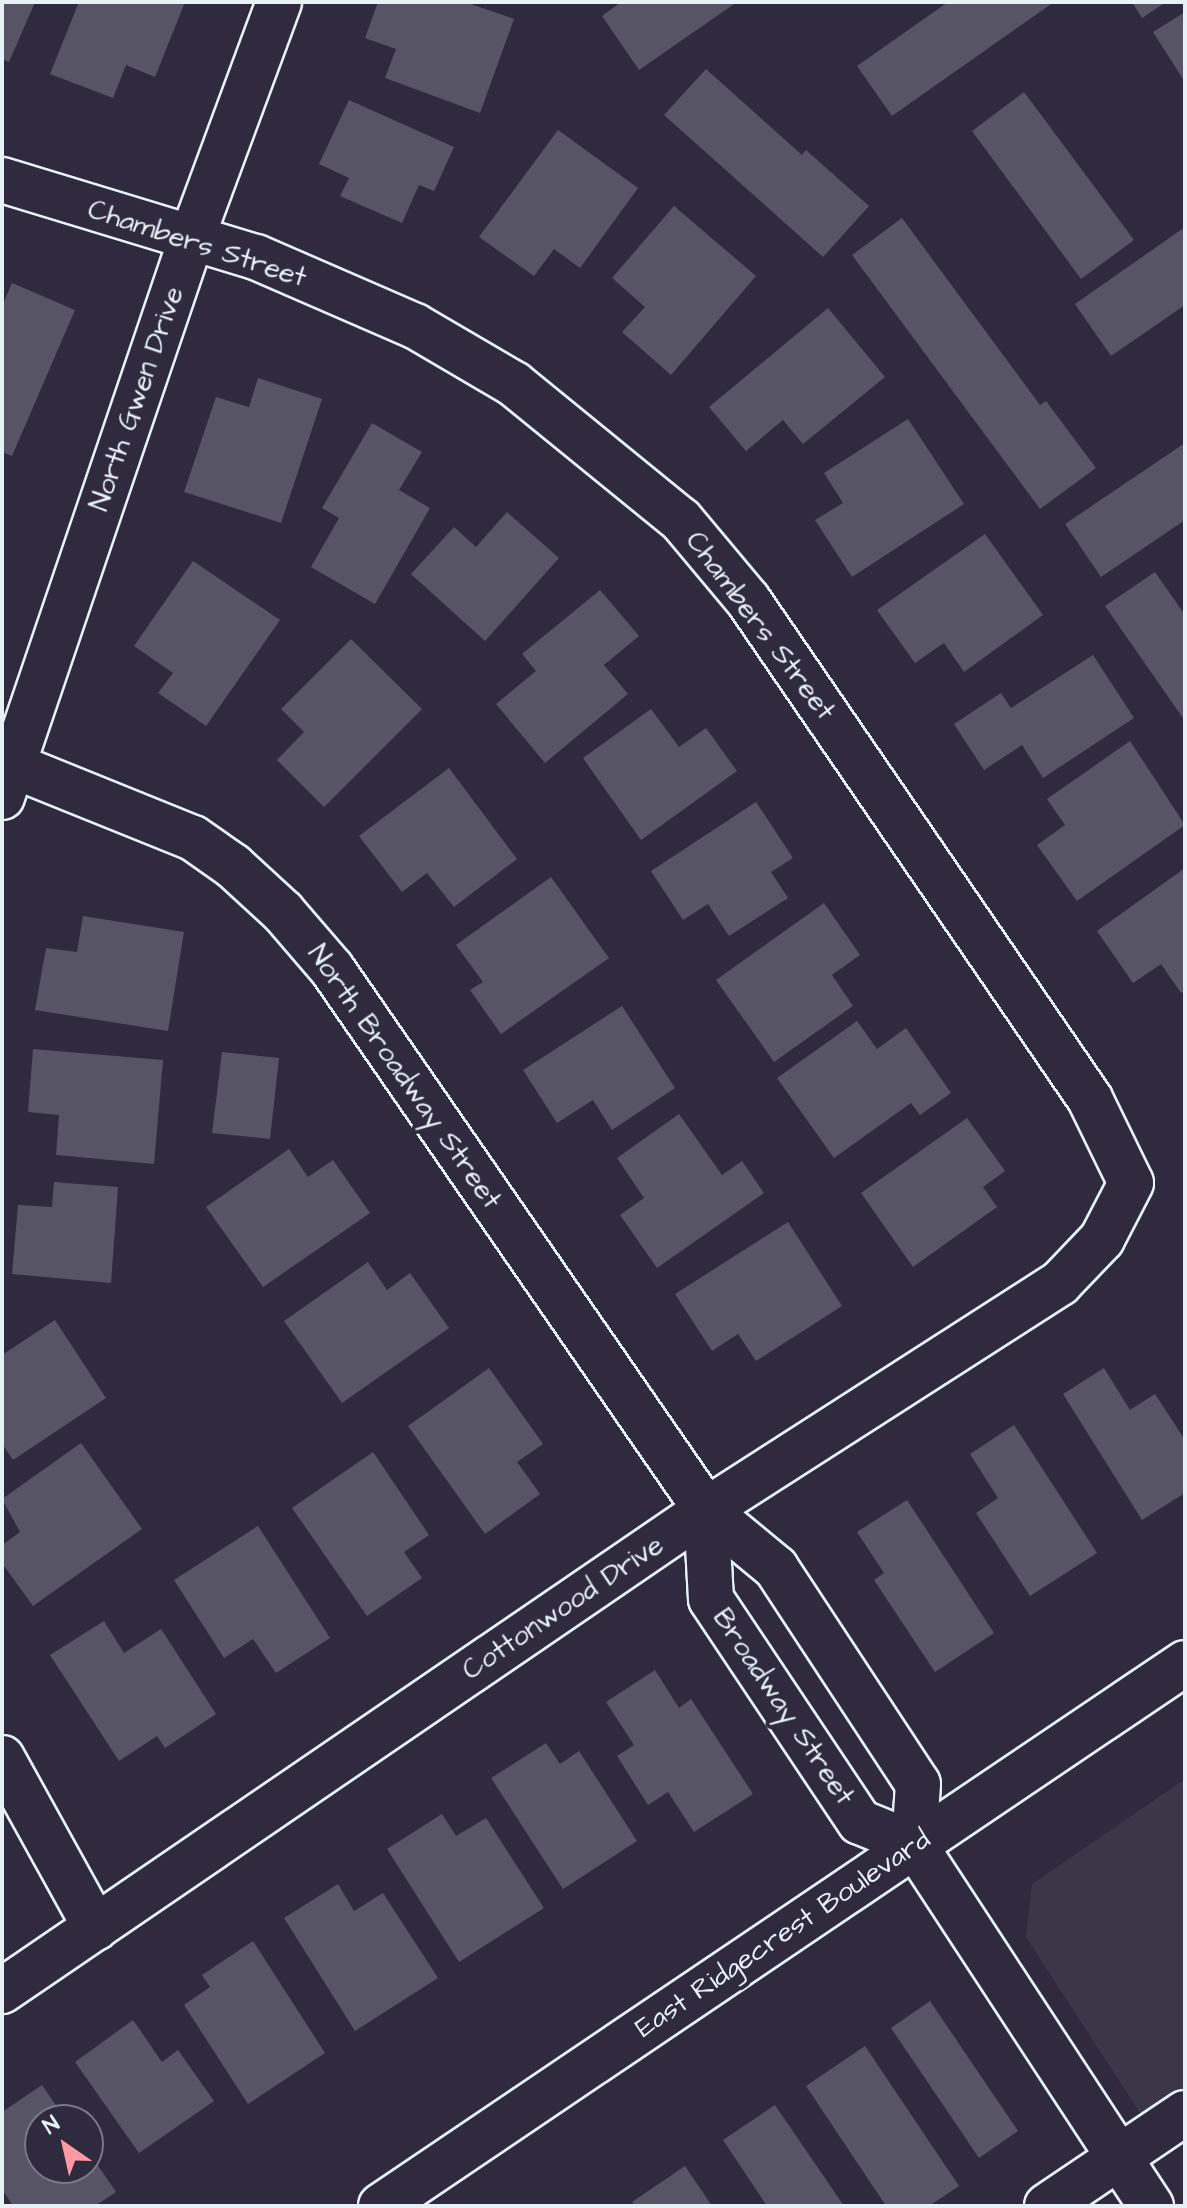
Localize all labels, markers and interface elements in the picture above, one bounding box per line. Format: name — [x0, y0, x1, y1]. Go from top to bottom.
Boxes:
street label: Chambers Street — [84, 193, 310, 295]
street label: North Gwen Drive — [83, 282, 191, 516]
street label: Chambers Street — [678, 525, 842, 727]
street label: North Broadway Street — [300, 938, 508, 1216]
street label: Cottonwood Drive — [456, 1528, 670, 1688]
street label: Broadway Street — [705, 1602, 861, 1812]
street label: East Ridgecrest Boulevard — [629, 1823, 937, 2045]
north arrow — [24, 2104, 104, 2184]
text: N — [37, 2109, 66, 2142]

